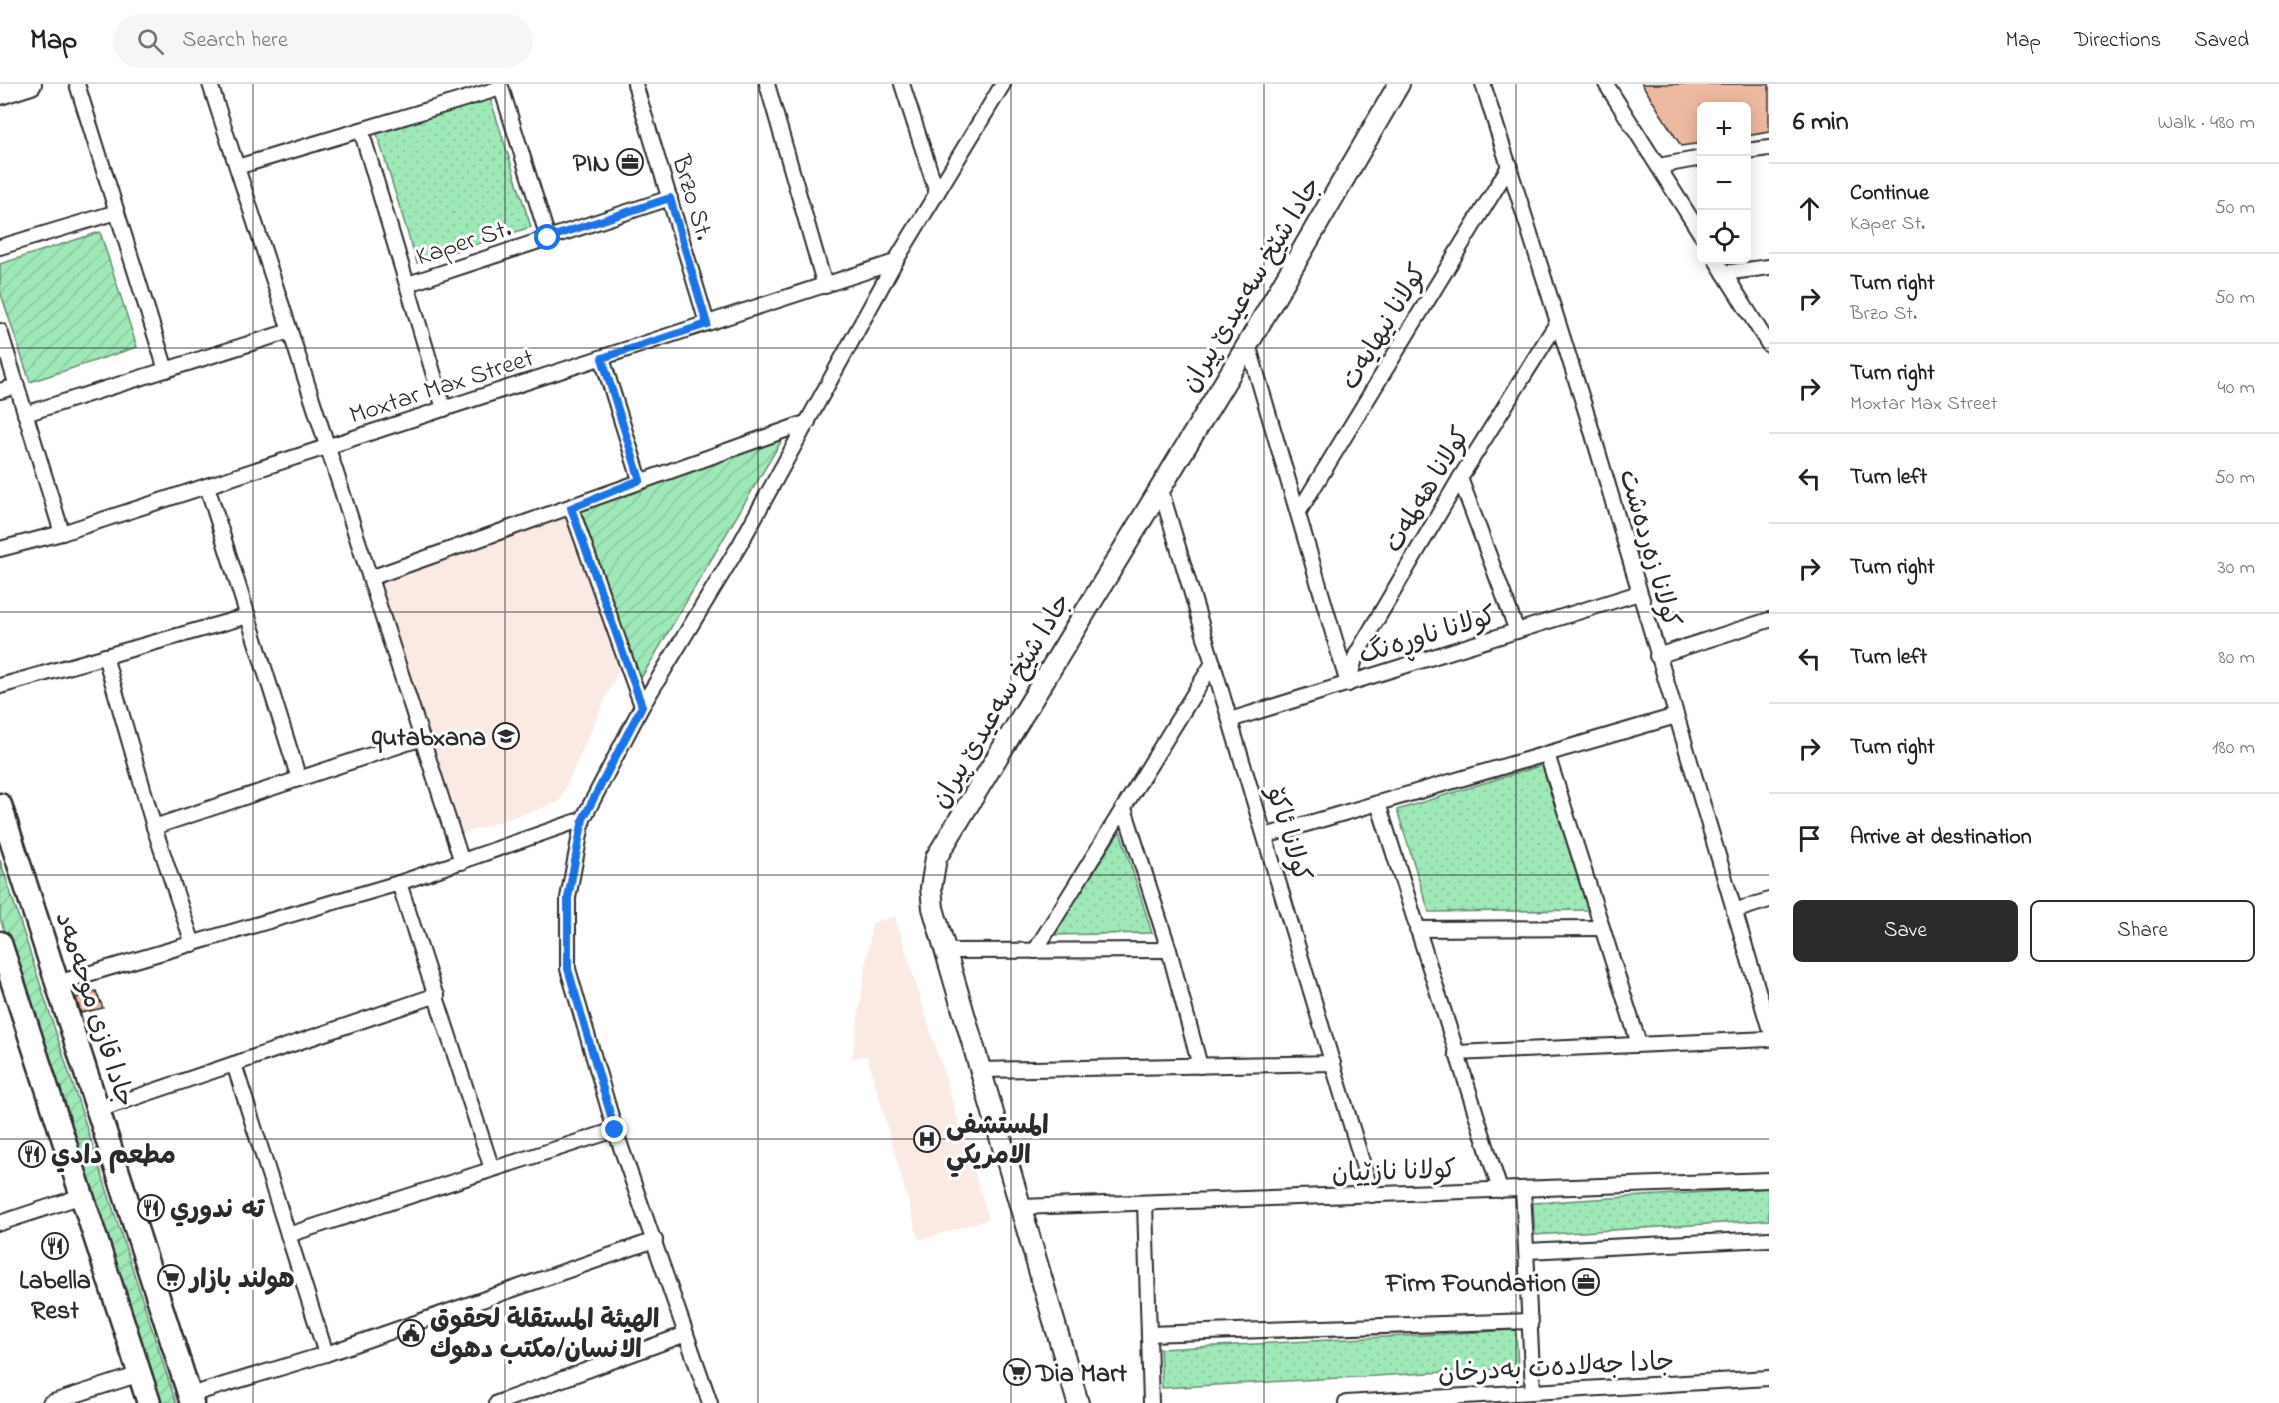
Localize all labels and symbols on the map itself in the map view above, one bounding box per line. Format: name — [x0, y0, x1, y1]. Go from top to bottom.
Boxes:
place label: PIN — [573, 146, 610, 184]
office icon: PIN — [615, 147, 645, 177]
street label: Brzo St. — [660, 150, 722, 245]
street label: جادا شێخ سەعیدێ پیران — [1173, 171, 1332, 400]
street label: Kaper St. — [412, 211, 516, 277]
route start — [534, 224, 560, 250]
street label: کولانا نیهایەت — [1333, 257, 1438, 398]
street label: Moxtar Max Street — [345, 340, 539, 436]
street label: کولانا هەلمەت — [1376, 420, 1481, 561]
street label: کولانا زەردەشت — [1607, 465, 1689, 632]
street label: جادا شێخ سەعیدێ پیران — [923, 587, 1082, 816]
street label: کولانا ناوڕەنگ — [1354, 598, 1501, 676]
place label: qutabxana — [371, 720, 486, 758]
school or university icon: qutabxana — [491, 721, 521, 751]
street label: کولانا ئاکۆ — [1254, 781, 1319, 887]
street label: جادا قازی موحەمەد — [44, 907, 143, 1113]
place label: المستشفى الامريكي — [946, 1108, 1049, 1178]
route end — [601, 1116, 627, 1142]
hospital icon: المستشفى الامريكي — [912, 1124, 942, 1154]
place label: مطعم دادي — [51, 1138, 176, 1176]
restaurant icon: مطعم دادي — [17, 1139, 47, 1169]
street label: کولانا نازێیان — [1331, 1152, 1457, 1194]
place label: ته ندوري — [170, 1192, 266, 1230]
restaurant icon: ته ندوري — [136, 1193, 166, 1223]
restaurant icon: Labella Rest — [40, 1231, 70, 1261]
place label: هولند بازار — [188, 1262, 295, 1300]
place label: Labella Rest — [19, 1263, 91, 1331]
supermarket icon: هولند بازار — [156, 1263, 186, 1293]
place label: Firm Foundation — [1384, 1266, 1566, 1304]
office icon: Firm Foundation — [1571, 1267, 1601, 1297]
place label: الهيئة المستقلة لحقوق الانسان/مكتب دهوك — [430, 1302, 659, 1370]
public building icon: الهيئة المستقلة لحقوق الانسان/مكتب دهوك — [396, 1318, 426, 1348]
street label: جادا جەلادەت بەدرخان — [1437, 1344, 1675, 1394]
place label: Dia Mart — [1035, 1356, 1127, 1394]
supermarket icon: Dia Mart — [1002, 1357, 1032, 1387]

